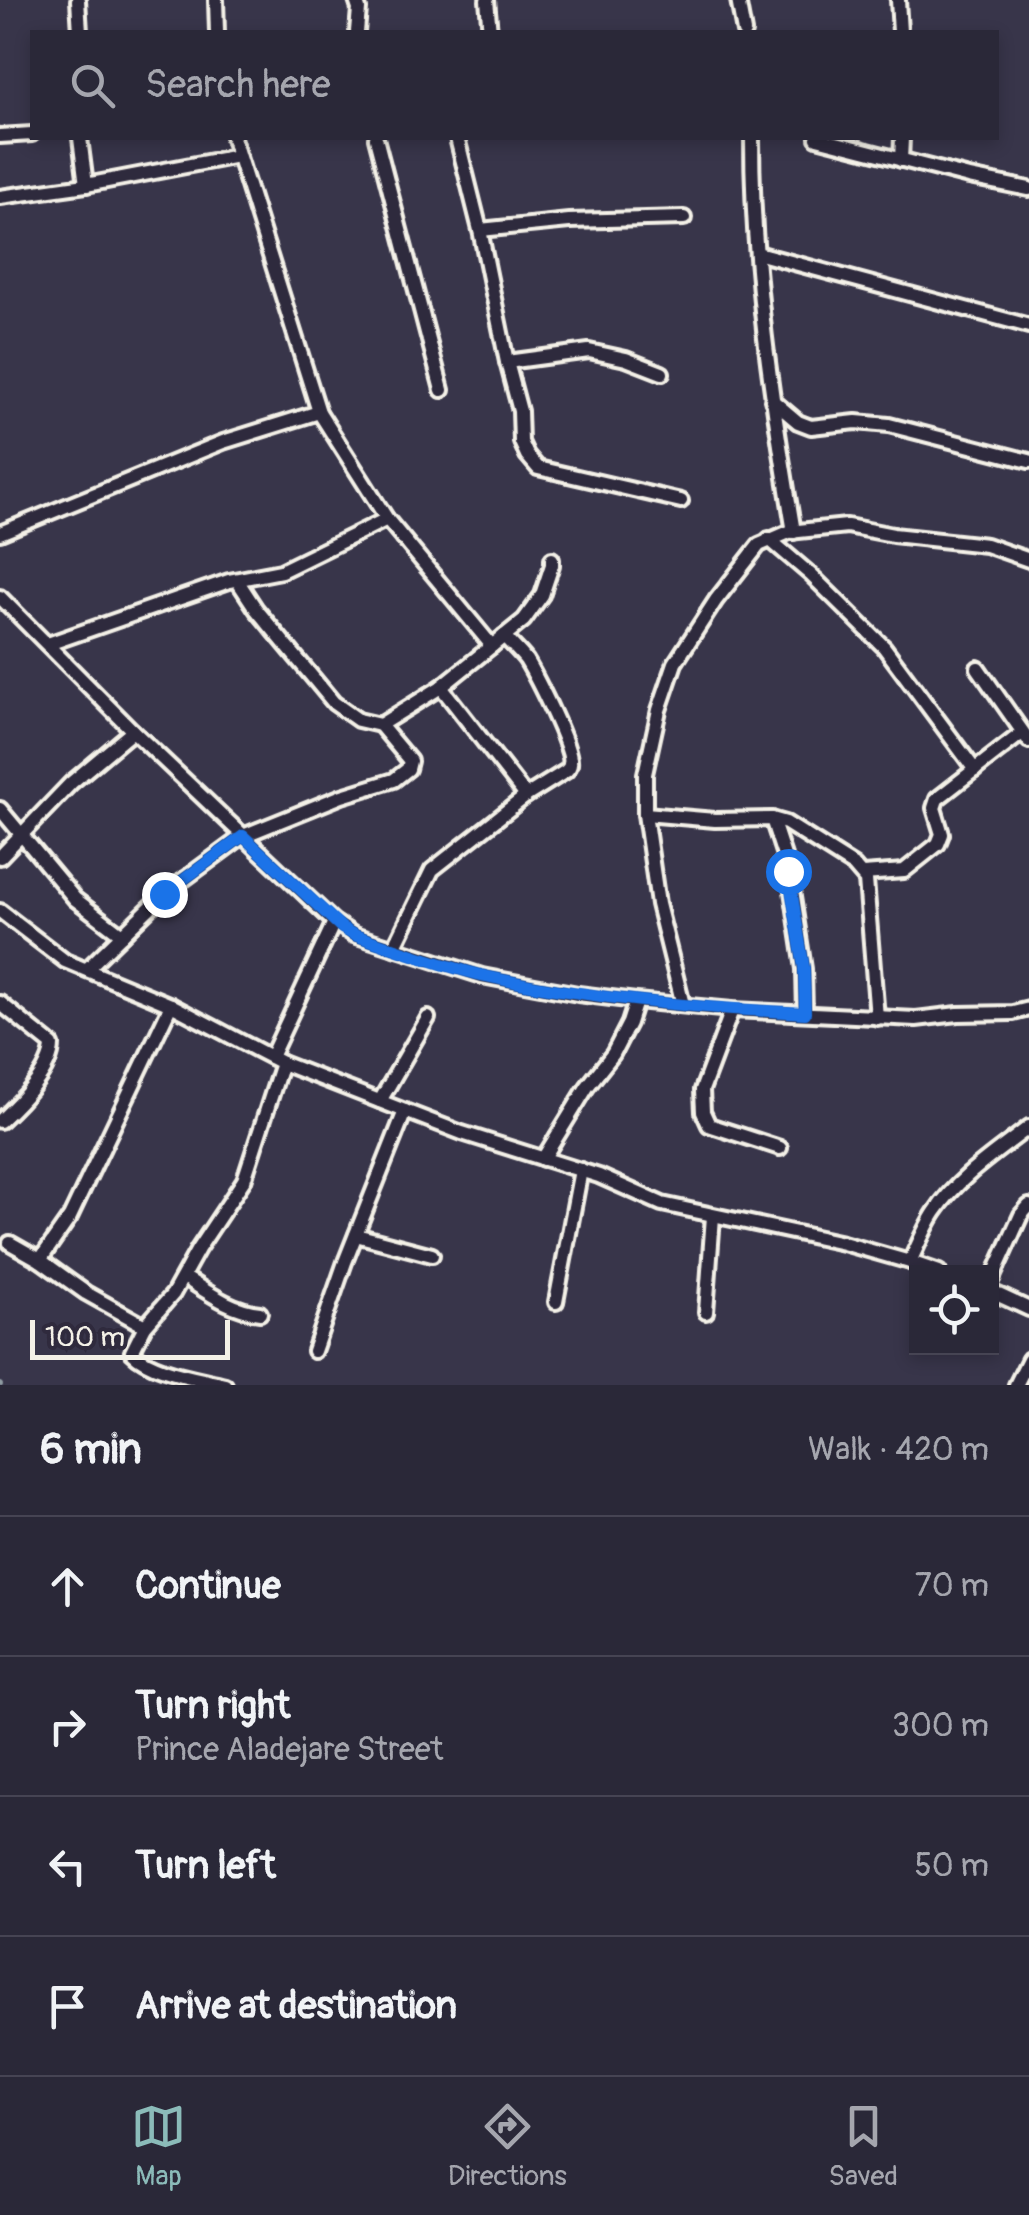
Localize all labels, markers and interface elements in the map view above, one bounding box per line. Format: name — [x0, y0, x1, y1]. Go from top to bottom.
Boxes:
search box — [30, 30, 999, 140]
icon: search — [65, 58, 120, 113]
text: Search here — [145, 61, 331, 109]
route start — [766, 849, 812, 895]
route end — [142, 872, 188, 918]
map controls — [909, 1265, 999, 1355]
button: locate — [909, 1265, 999, 1355]
scale bar — [30, 1315, 230, 1360]
text: 100 m — [45, 1320, 125, 1355]
text: 6 min — [40, 1424, 142, 1476]
text: Walk · 420 m — [808, 1430, 989, 1470]
icon: ahead — [40, 1559, 95, 1614]
text: Continue — [135, 1562, 281, 1610]
text: 70 m — [915, 1566, 989, 1606]
text: Turn right — [135, 1682, 290, 1730]
icon: right — [40, 1699, 95, 1754]
text: 300 m — [892, 1706, 989, 1746]
text: Prince Aladejare Street — [135, 1730, 443, 1770]
icon: left — [40, 1839, 95, 1894]
text: Turn left — [135, 1842, 276, 1890]
text: 50 m — [914, 1846, 989, 1886]
icon: arrive — [40, 1979, 95, 2034]
text: Arrive at destination — [135, 1982, 457, 2030]
tab: Map — [131, 2099, 186, 2194]
tab: Directions — [448, 2099, 567, 2194]
tab: Saved — [829, 2099, 898, 2194]

